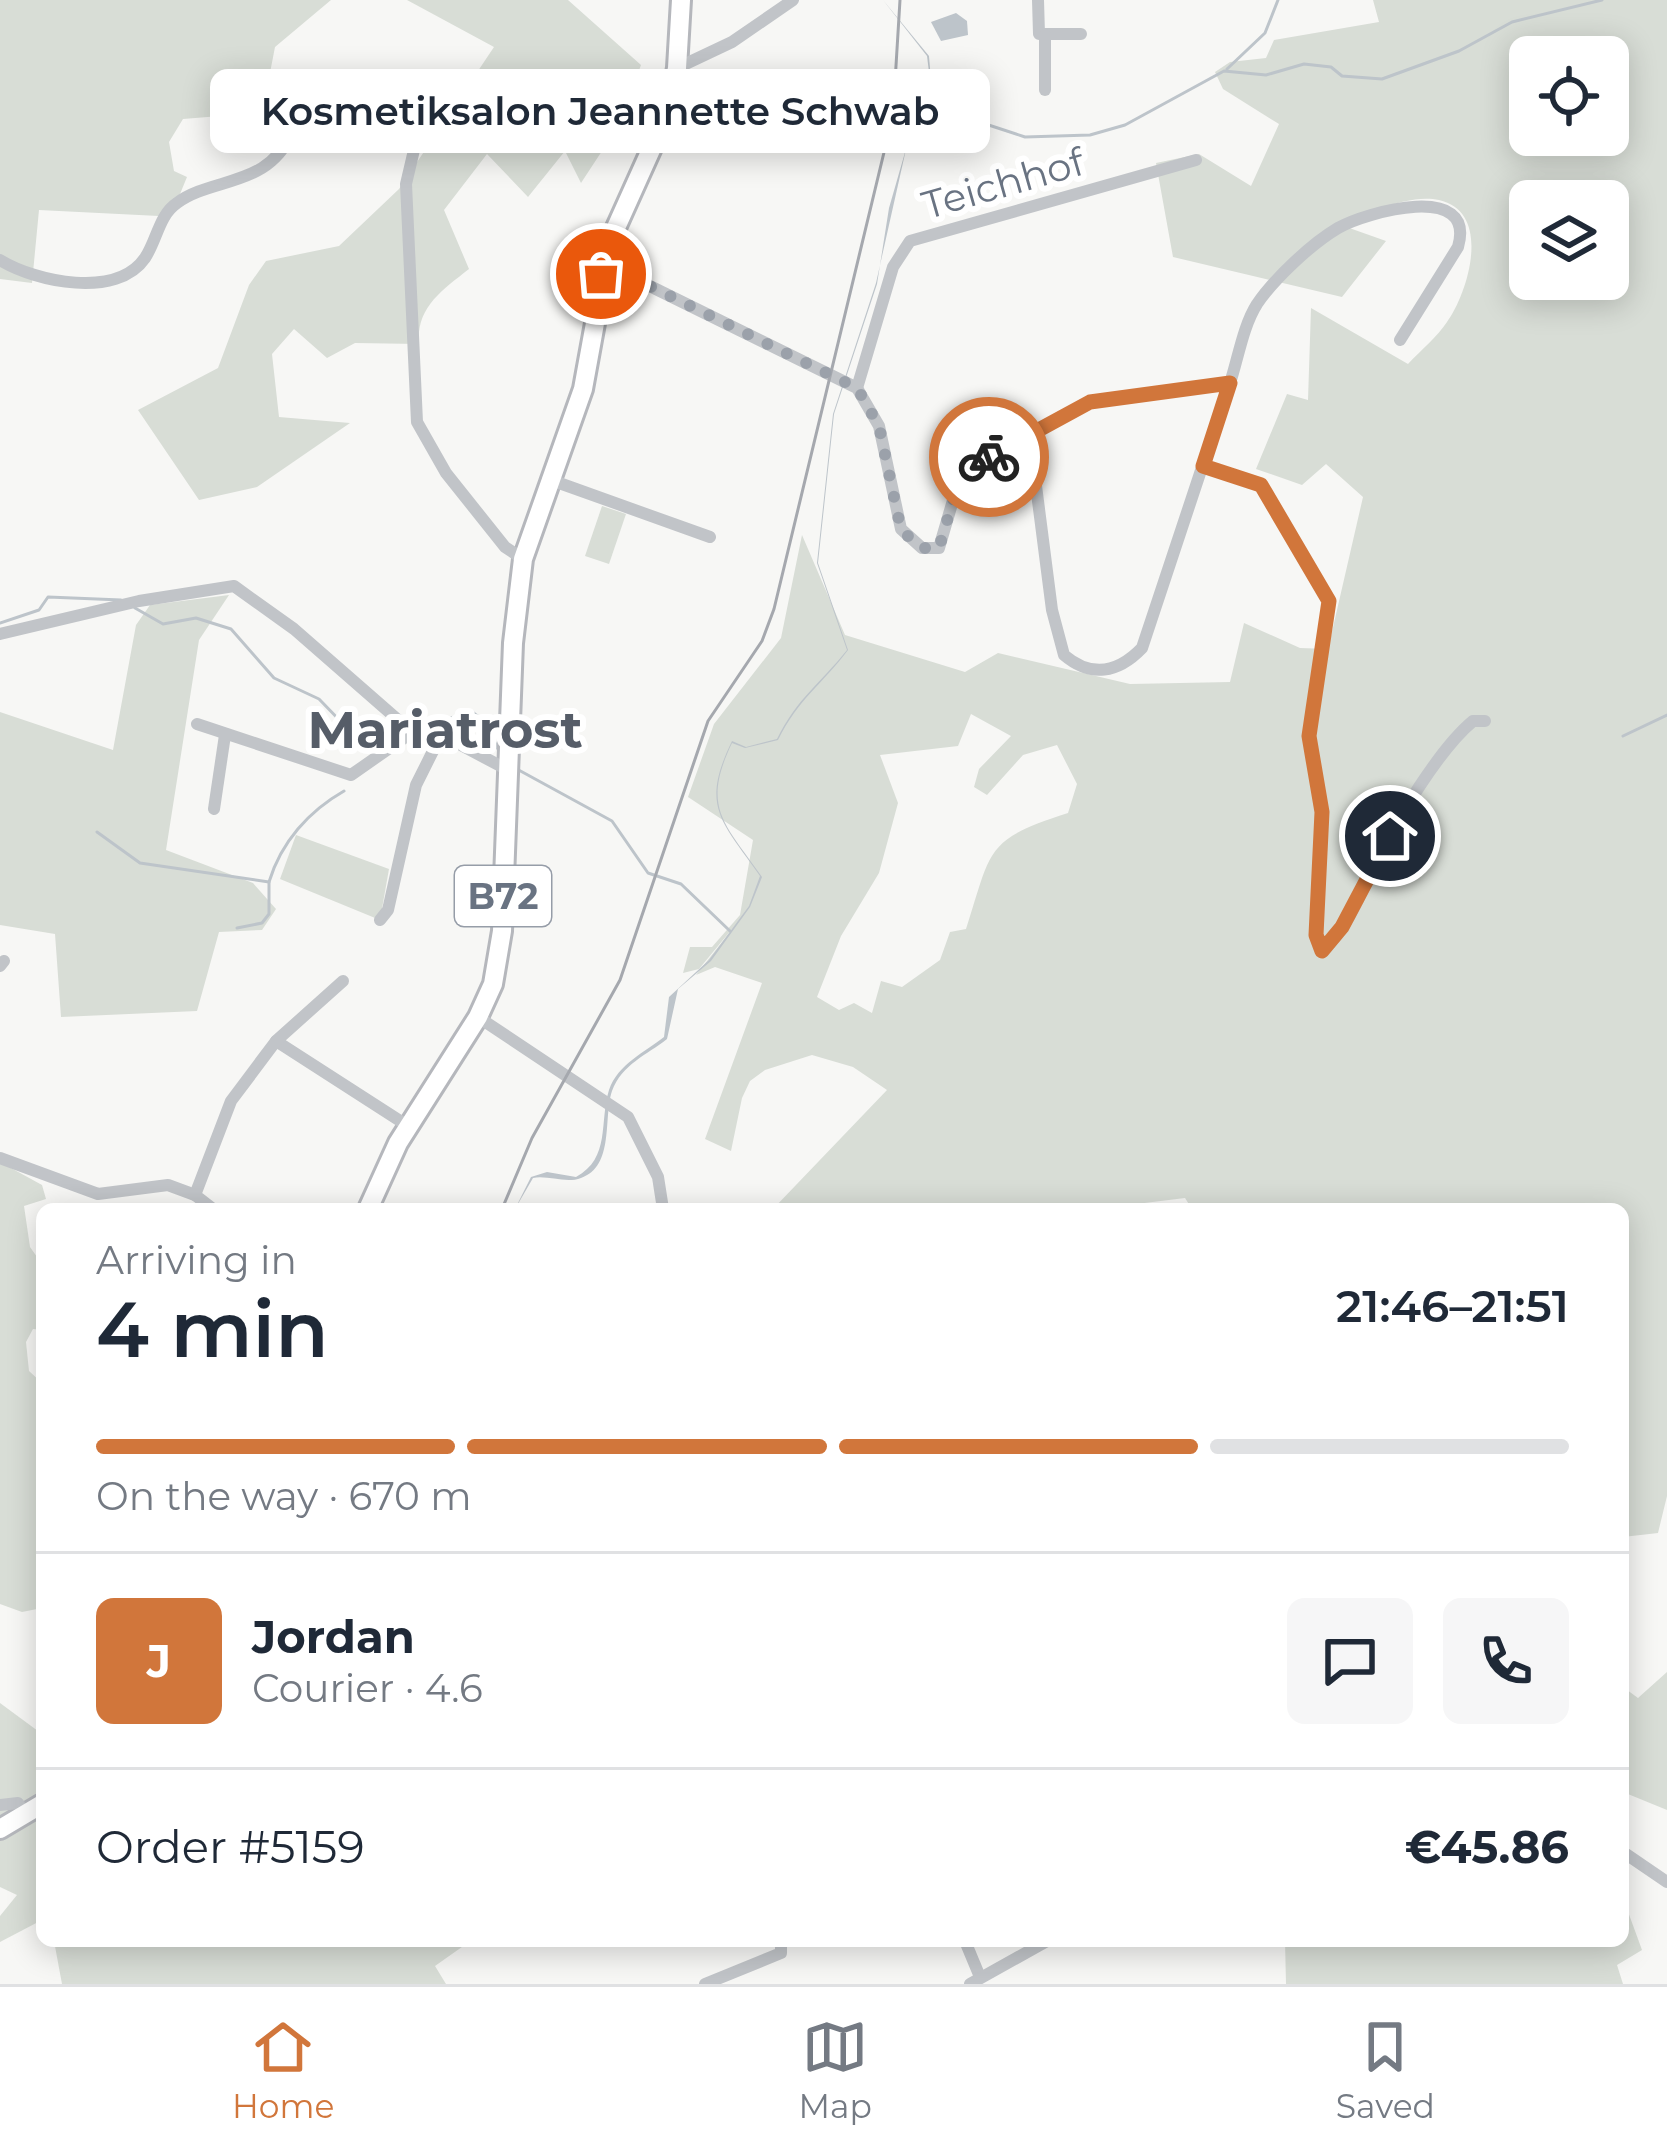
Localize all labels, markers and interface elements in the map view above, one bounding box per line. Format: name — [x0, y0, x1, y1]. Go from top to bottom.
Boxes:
map controls — [1509, 36, 1629, 300]
button: locate — [1509, 36, 1629, 156]
callout: Kosmetiksalon Jeannette Schwab — [211, 70, 991, 154]
text: Kosmetiksalon Jeannette Schwab — [261, 87, 939, 135]
street label: Teichhof — [916, 137, 1091, 229]
button: layers — [1509, 180, 1629, 300]
pin — [550, 223, 652, 325]
icon: bag — [568, 241, 634, 307]
courier — [929, 397, 1049, 517]
icon: bike — [956, 424, 1022, 490]
district label: Mariatrost — [307, 699, 583, 761]
pin — [1339, 785, 1441, 887]
icon: home — [1357, 803, 1423, 869]
road number: B72 — [455, 866, 551, 926]
text: Arriving in — [96, 1236, 297, 1284]
text: 21:46–21:51 — [1336, 1278, 1569, 1333]
text: 4 min — [96, 1281, 329, 1377]
text: On the way · 670 m — [96, 1472, 472, 1520]
button: chat — [1287, 1598, 1413, 1724]
button: phone — [1443, 1598, 1569, 1724]
text: Jordan — [252, 1609, 415, 1664]
text: J — [147, 1633, 171, 1688]
text: Courier · 4.6 — [252, 1664, 483, 1712]
text: Order #5159 — [96, 1819, 365, 1874]
text: €45.86 — [1405, 1819, 1569, 1874]
tab: Home — [232, 2014, 334, 2126]
tab: Map — [798, 2014, 872, 2126]
tab: Saved — [1336, 2014, 1435, 2126]

